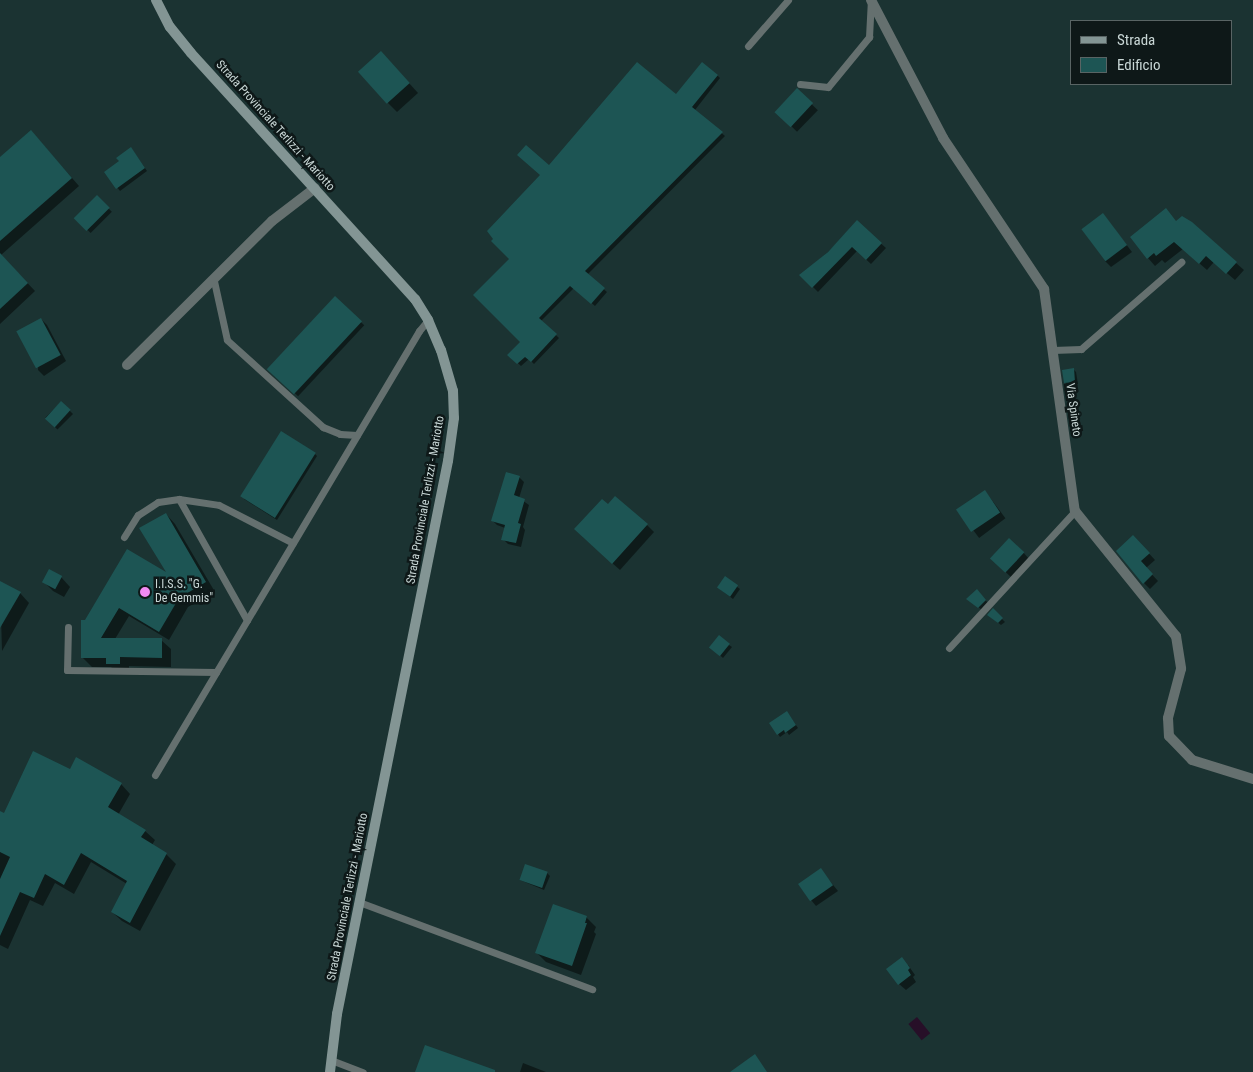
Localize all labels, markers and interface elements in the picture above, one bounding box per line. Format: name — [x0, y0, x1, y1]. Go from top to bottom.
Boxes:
legend — [1070, 20, 1233, 85]
text: Strada — [1117, 31, 1155, 49]
text: Edificio — [1117, 56, 1160, 74]
street label: Strada Provinciale Terlizzi - Mariotto — [212, 58, 338, 194]
street label: Via Spineto — [1062, 382, 1084, 438]
street label: Strada Provinciale Terlizzi - Mariotto — [404, 415, 448, 585]
place label: I.I.S.S. "G. De Gemmis" — [155, 578, 213, 606]
marker: I.I.S.S. "G. De Gemmis" — [139, 586, 151, 598]
street label: Strada Provinciale Terlizzi - Mariotto — [325, 812, 371, 982]

